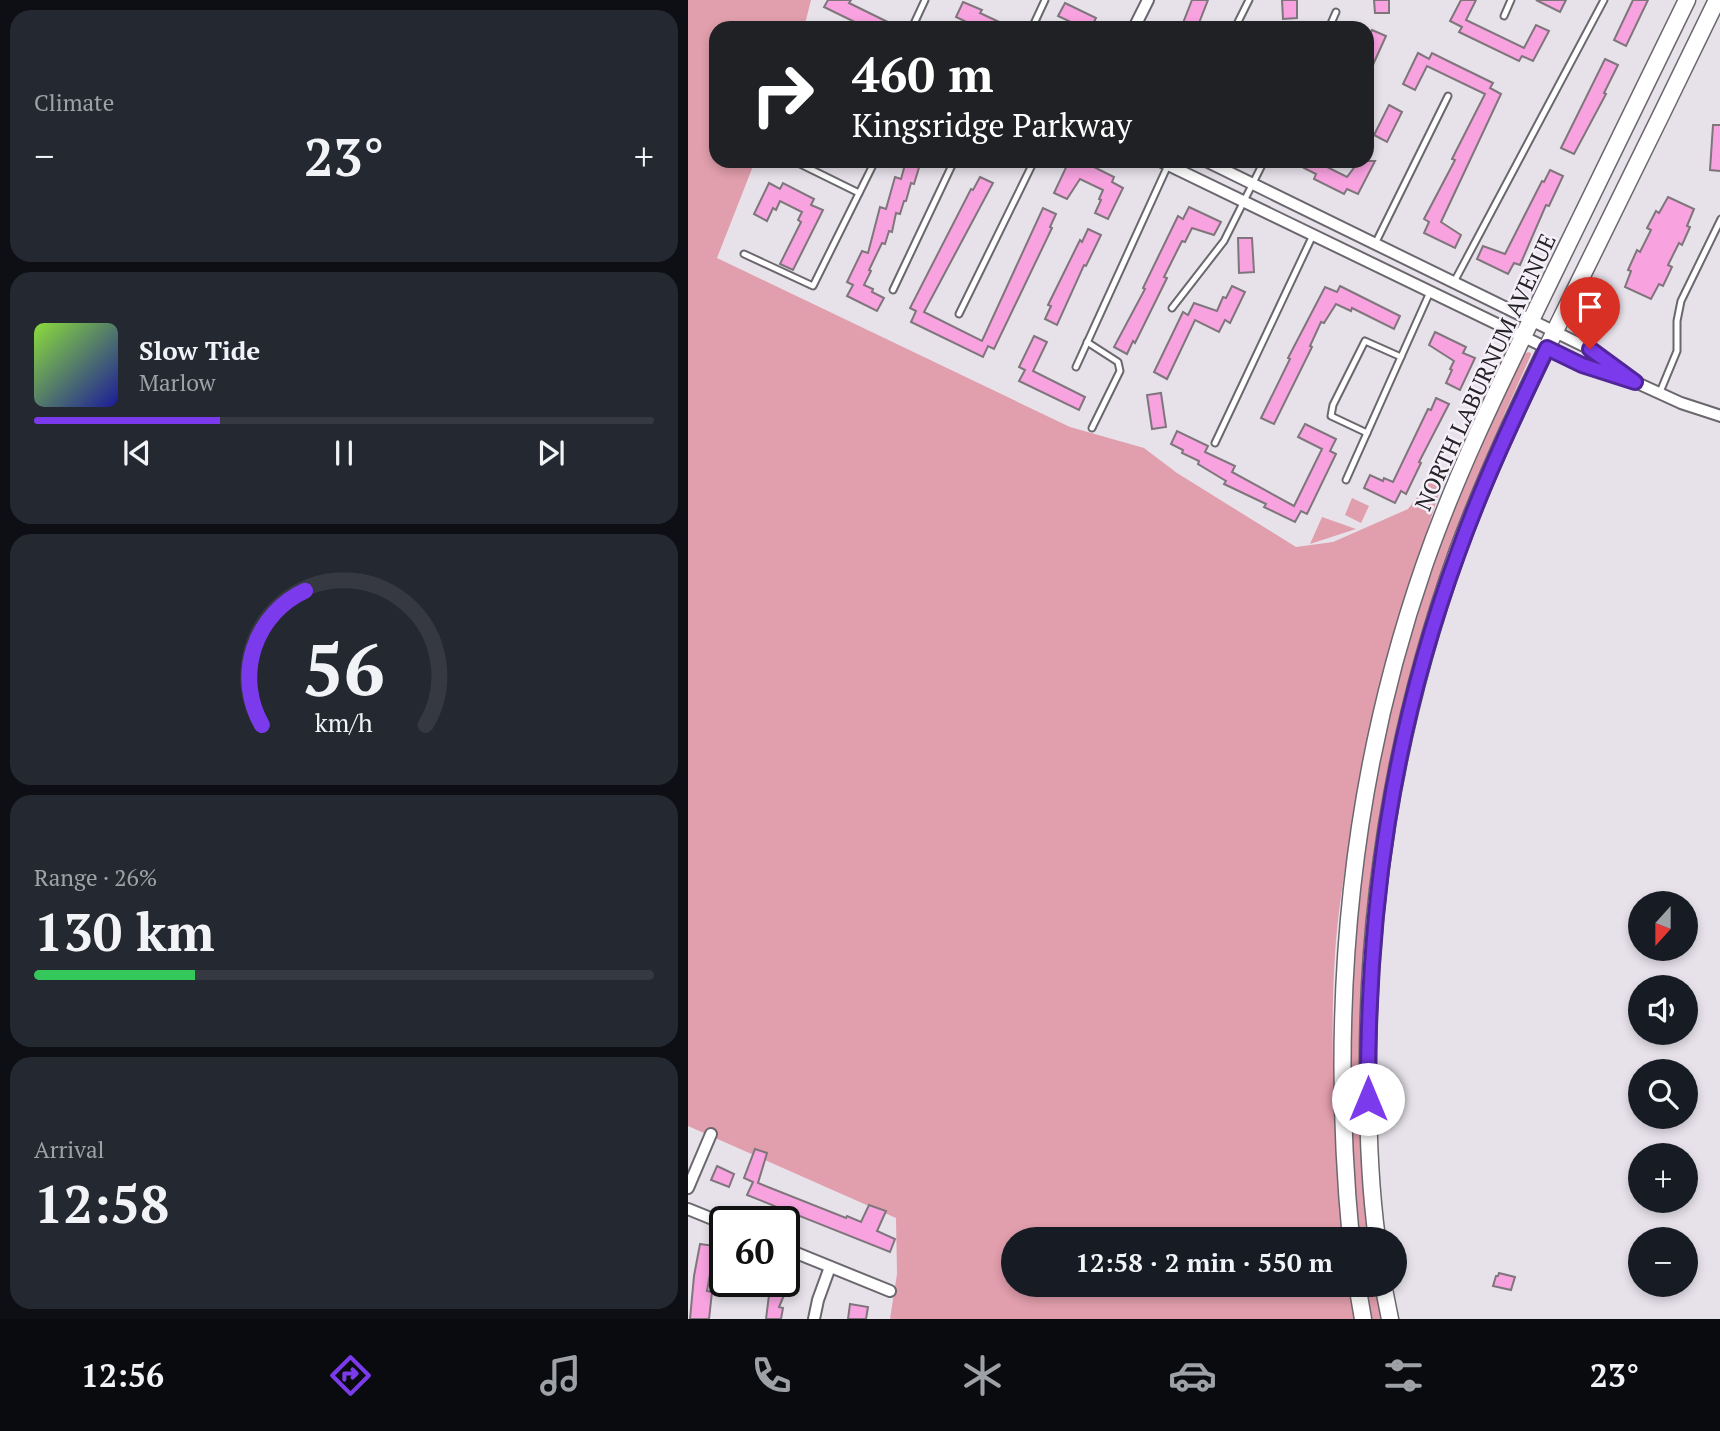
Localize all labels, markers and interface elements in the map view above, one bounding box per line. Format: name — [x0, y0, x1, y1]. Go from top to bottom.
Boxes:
text: 460 m — [852, 41, 994, 106]
icon: right — [737, 49, 828, 140]
text: Climate — [34, 87, 114, 118]
text: Kingsridge Parkway — [852, 104, 1132, 146]
text: 23° — [304, 122, 384, 191]
text: − — [34, 131, 54, 181]
text: + — [634, 131, 654, 181]
street label: NORTH LABURNUM AVENUE — [1407, 229, 1563, 515]
pin — [1560, 277, 1620, 349]
icon: arrive — [1571, 288, 1609, 326]
text: Slow Tide — [139, 333, 260, 367]
text: Marlow — [139, 367, 216, 398]
icon: previous — [118, 434, 156, 472]
icon: pause — [325, 434, 363, 472]
icon: next — [532, 434, 570, 472]
text: 56 — [303, 620, 385, 717]
text: km/h — [315, 706, 373, 739]
text: Range · 26% — [34, 862, 157, 893]
north arrow — [1628, 891, 1698, 961]
map controls — [1628, 891, 1698, 1297]
text: 130 km — [34, 897, 215, 966]
button: sound — [1628, 975, 1698, 1045]
button: search — [1628, 1059, 1698, 1129]
position arrow — [1331, 1062, 1405, 1136]
text: Arrival — [34, 1134, 105, 1165]
button: + — [1628, 1143, 1698, 1213]
text: 12:58 — [34, 1169, 169, 1238]
speed limit sign: 60 — [709, 1206, 800, 1297]
button: − — [1628, 1227, 1698, 1297]
text: 12:58 · 2 min · 550 m — [1075, 1245, 1333, 1279]
icon: directions — [326, 1351, 375, 1400]
icon: music — [536, 1351, 585, 1400]
icon: phone — [747, 1351, 796, 1400]
icon: climate — [958, 1351, 1007, 1400]
icon: car — [1168, 1351, 1217, 1400]
icon: filters — [1379, 1351, 1428, 1400]
text: 12:56 — [81, 1354, 164, 1396]
text: 23° — [1590, 1354, 1639, 1396]

